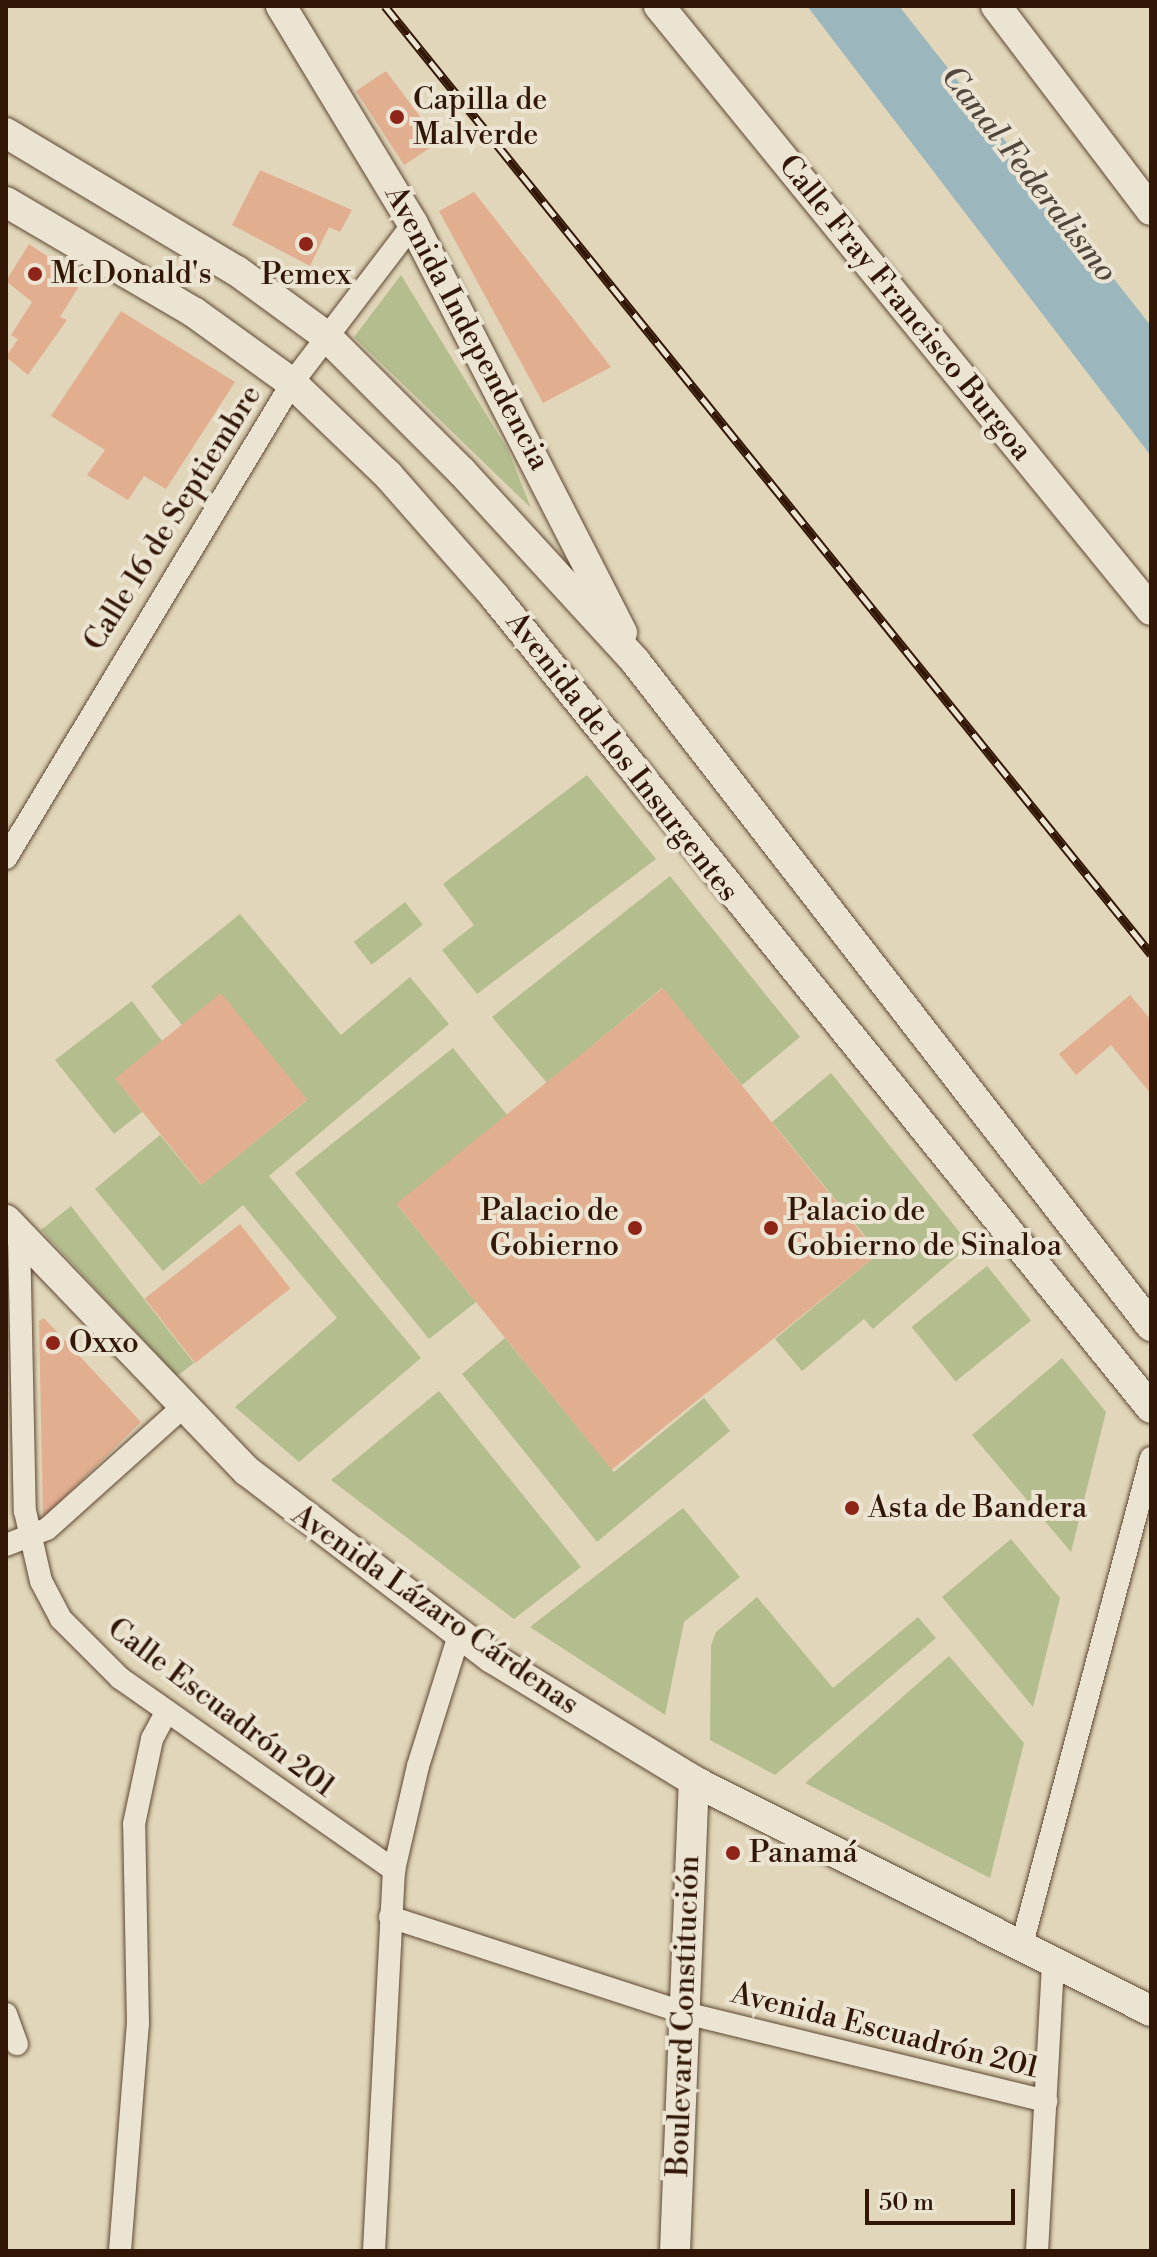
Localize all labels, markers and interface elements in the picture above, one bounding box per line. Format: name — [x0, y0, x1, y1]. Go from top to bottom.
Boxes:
water label: Canal Federalismo — [933, 58, 1125, 290]
place label: Capilla de Malverde — [413, 82, 547, 152]
marker: Capilla de Malverde — [388, 108, 406, 126]
street label: Calle Fray Francisco Burgoa — [771, 148, 1039, 468]
street label: Avenida Independencia — [377, 180, 557, 476]
marker: Pemex — [297, 235, 315, 253]
place label: McDonald's — [51, 256, 212, 292]
place label: Pemex — [261, 257, 351, 293]
marker: McDonald's — [26, 265, 44, 283]
street label: Calle 16 de Septiembre — [77, 379, 269, 657]
street label: Avenida de los Insurgentes — [498, 605, 746, 909]
place label: Palacio de Gobierno — [481, 1193, 619, 1264]
place label: Palacio de Gobierno de Sinaloa — [787, 1193, 1062, 1264]
marker: Palacio de Gobierno — [626, 1219, 644, 1237]
marker: Palacio de Gobierno de Sinaloa — [762, 1219, 780, 1237]
place label: Oxxo — [69, 1325, 139, 1361]
marker: Oxxo — [44, 1334, 62, 1352]
place label: Asta de Bandera — [868, 1490, 1087, 1526]
street label: Avenida Lázaro Cárdenas — [285, 1497, 585, 1723]
marker: Asta de Bandera — [843, 1499, 861, 1517]
street label: Calle Escuadrón 201 — [100, 1611, 342, 1805]
place label: Panamá — [749, 1835, 858, 1871]
marker: Panamá — [724, 1844, 742, 1862]
street label: Boulevard Constitución — [660, 1855, 708, 2177]
street label: Avenida Escuadrón 201 — [727, 1975, 1043, 2087]
scale bar — [869, 2173, 1019, 2223]
text: 50 m — [879, 2188, 934, 2218]

